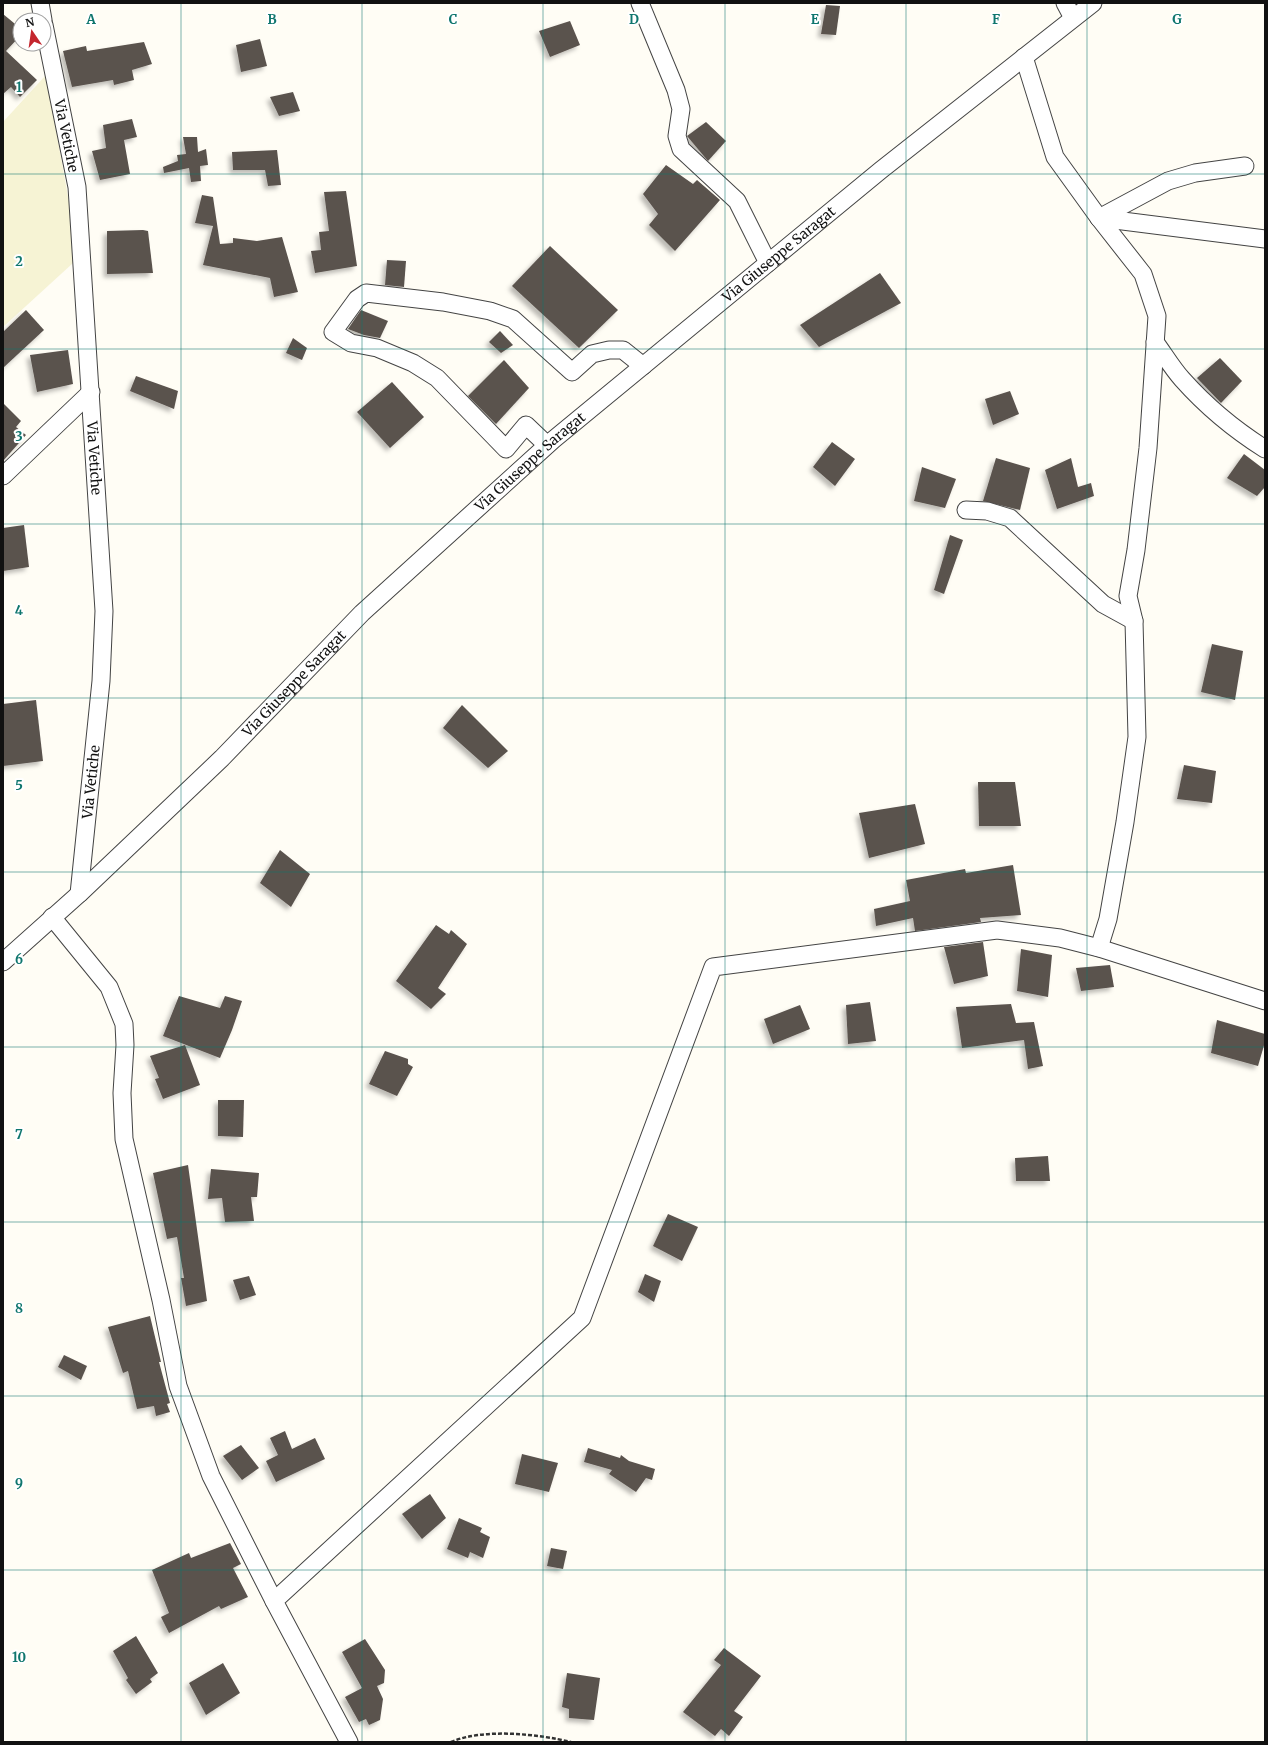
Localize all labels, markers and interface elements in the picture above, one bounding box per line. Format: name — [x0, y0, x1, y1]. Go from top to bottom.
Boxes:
text: A — [85, 11, 96, 28]
text: B — [267, 11, 277, 28]
text: C — [449, 11, 458, 28]
text: D — [629, 11, 639, 28]
text: E — [811, 11, 820, 28]
text: F — [992, 11, 1000, 28]
text: G — [1172, 11, 1182, 28]
north arrow — [12, 12, 52, 52]
text: N — [24, 14, 36, 30]
text: 1 — [16, 79, 22, 96]
street label: Via Vetiche — [50, 97, 83, 174]
street label: Via Giuseppe Saragat — [718, 202, 839, 307]
text: 2 — [15, 253, 23, 270]
street label: Via Giuseppe Saragat — [470, 408, 589, 516]
street label: Via Vetiche — [83, 420, 106, 496]
text: 3 — [15, 428, 23, 445]
text: 4 — [15, 602, 24, 619]
street label: Via Giuseppe Saragat — [238, 626, 350, 741]
street label: Via Vetiche — [78, 744, 104, 821]
text: 5 — [15, 777, 23, 794]
text: 6 — [15, 951, 23, 968]
text: 7 — [15, 1126, 23, 1143]
text: 8 — [15, 1300, 23, 1317]
text: 9 — [15, 1475, 23, 1492]
text: 10 — [12, 1649, 26, 1666]

